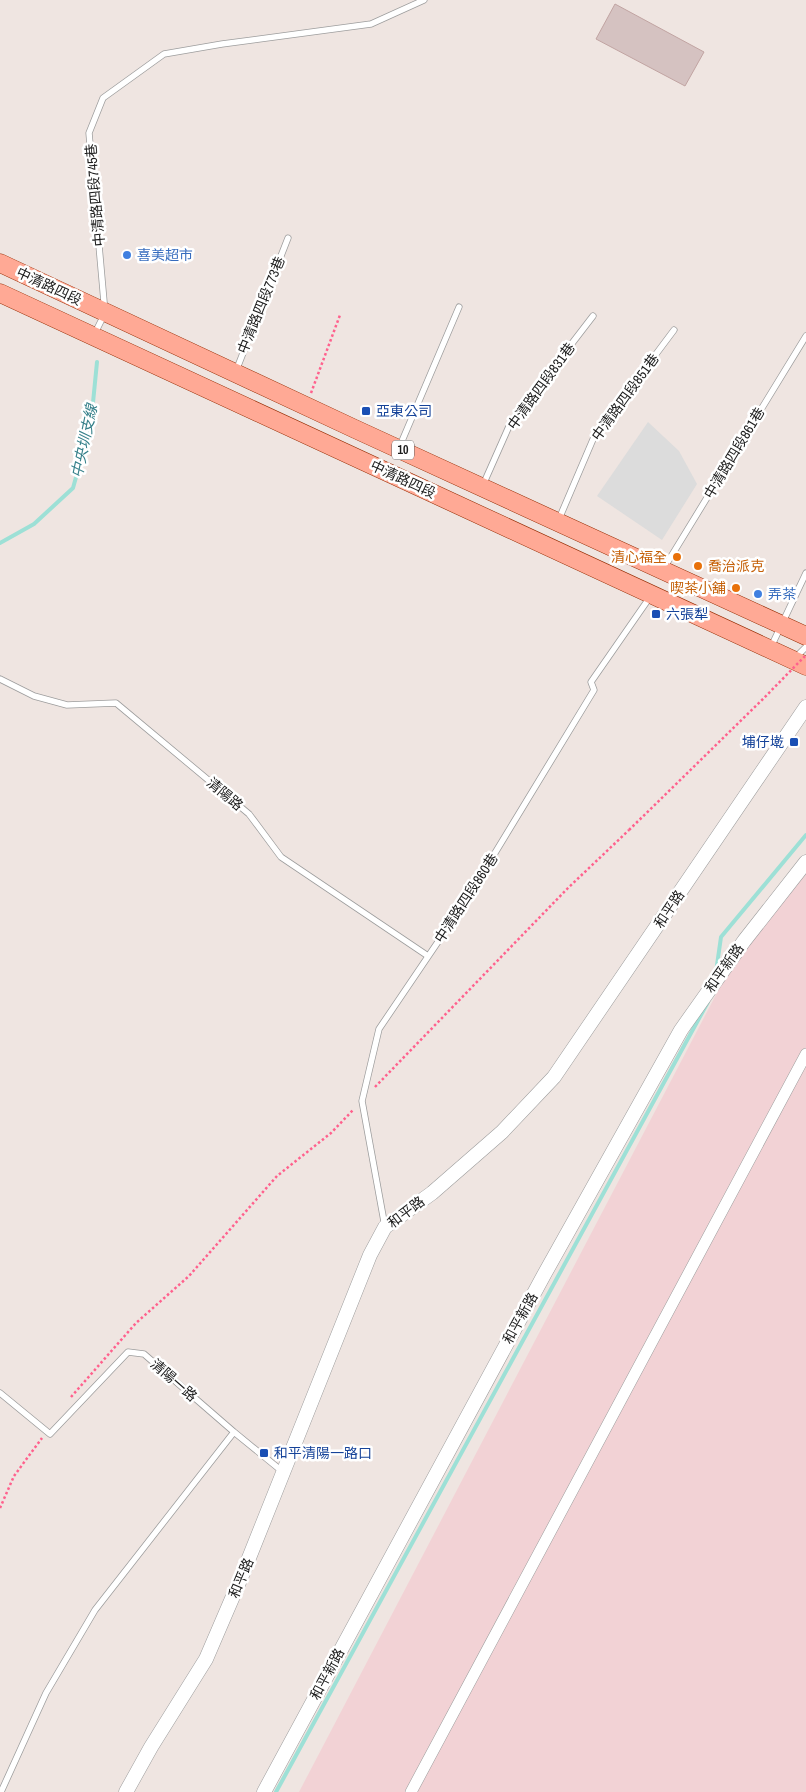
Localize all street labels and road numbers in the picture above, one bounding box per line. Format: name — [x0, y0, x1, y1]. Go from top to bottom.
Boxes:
street label: 中清路四段745巷 — [82, 143, 108, 247]
street label: 中清路四段773巷 — [233, 254, 289, 356]
street label: 中清路四段 — [13, 263, 85, 309]
street label: 中清路四段831巷 — [503, 339, 579, 433]
street label: 中清路四段851巷 — [587, 350, 663, 444]
street label: 中清路四段861巷 — [700, 404, 768, 502]
road number: 10 — [392, 440, 414, 460]
street label: 中清路四段 — [367, 456, 439, 502]
street label: 清陽路 — [203, 774, 247, 814]
street label: 中清路四段860巷 — [430, 850, 502, 946]
street label: 和平路 — [650, 887, 688, 931]
street label: 和平新路 — [701, 940, 747, 996]
street label: 和平路 — [384, 1192, 428, 1232]
street label: 和平新路 — [499, 1289, 541, 1347]
street label: 清陽一路 — [147, 1355, 201, 1405]
street label: 和平路 — [225, 1555, 257, 1601]
street label: 和平新路 — [306, 1645, 348, 1703]

